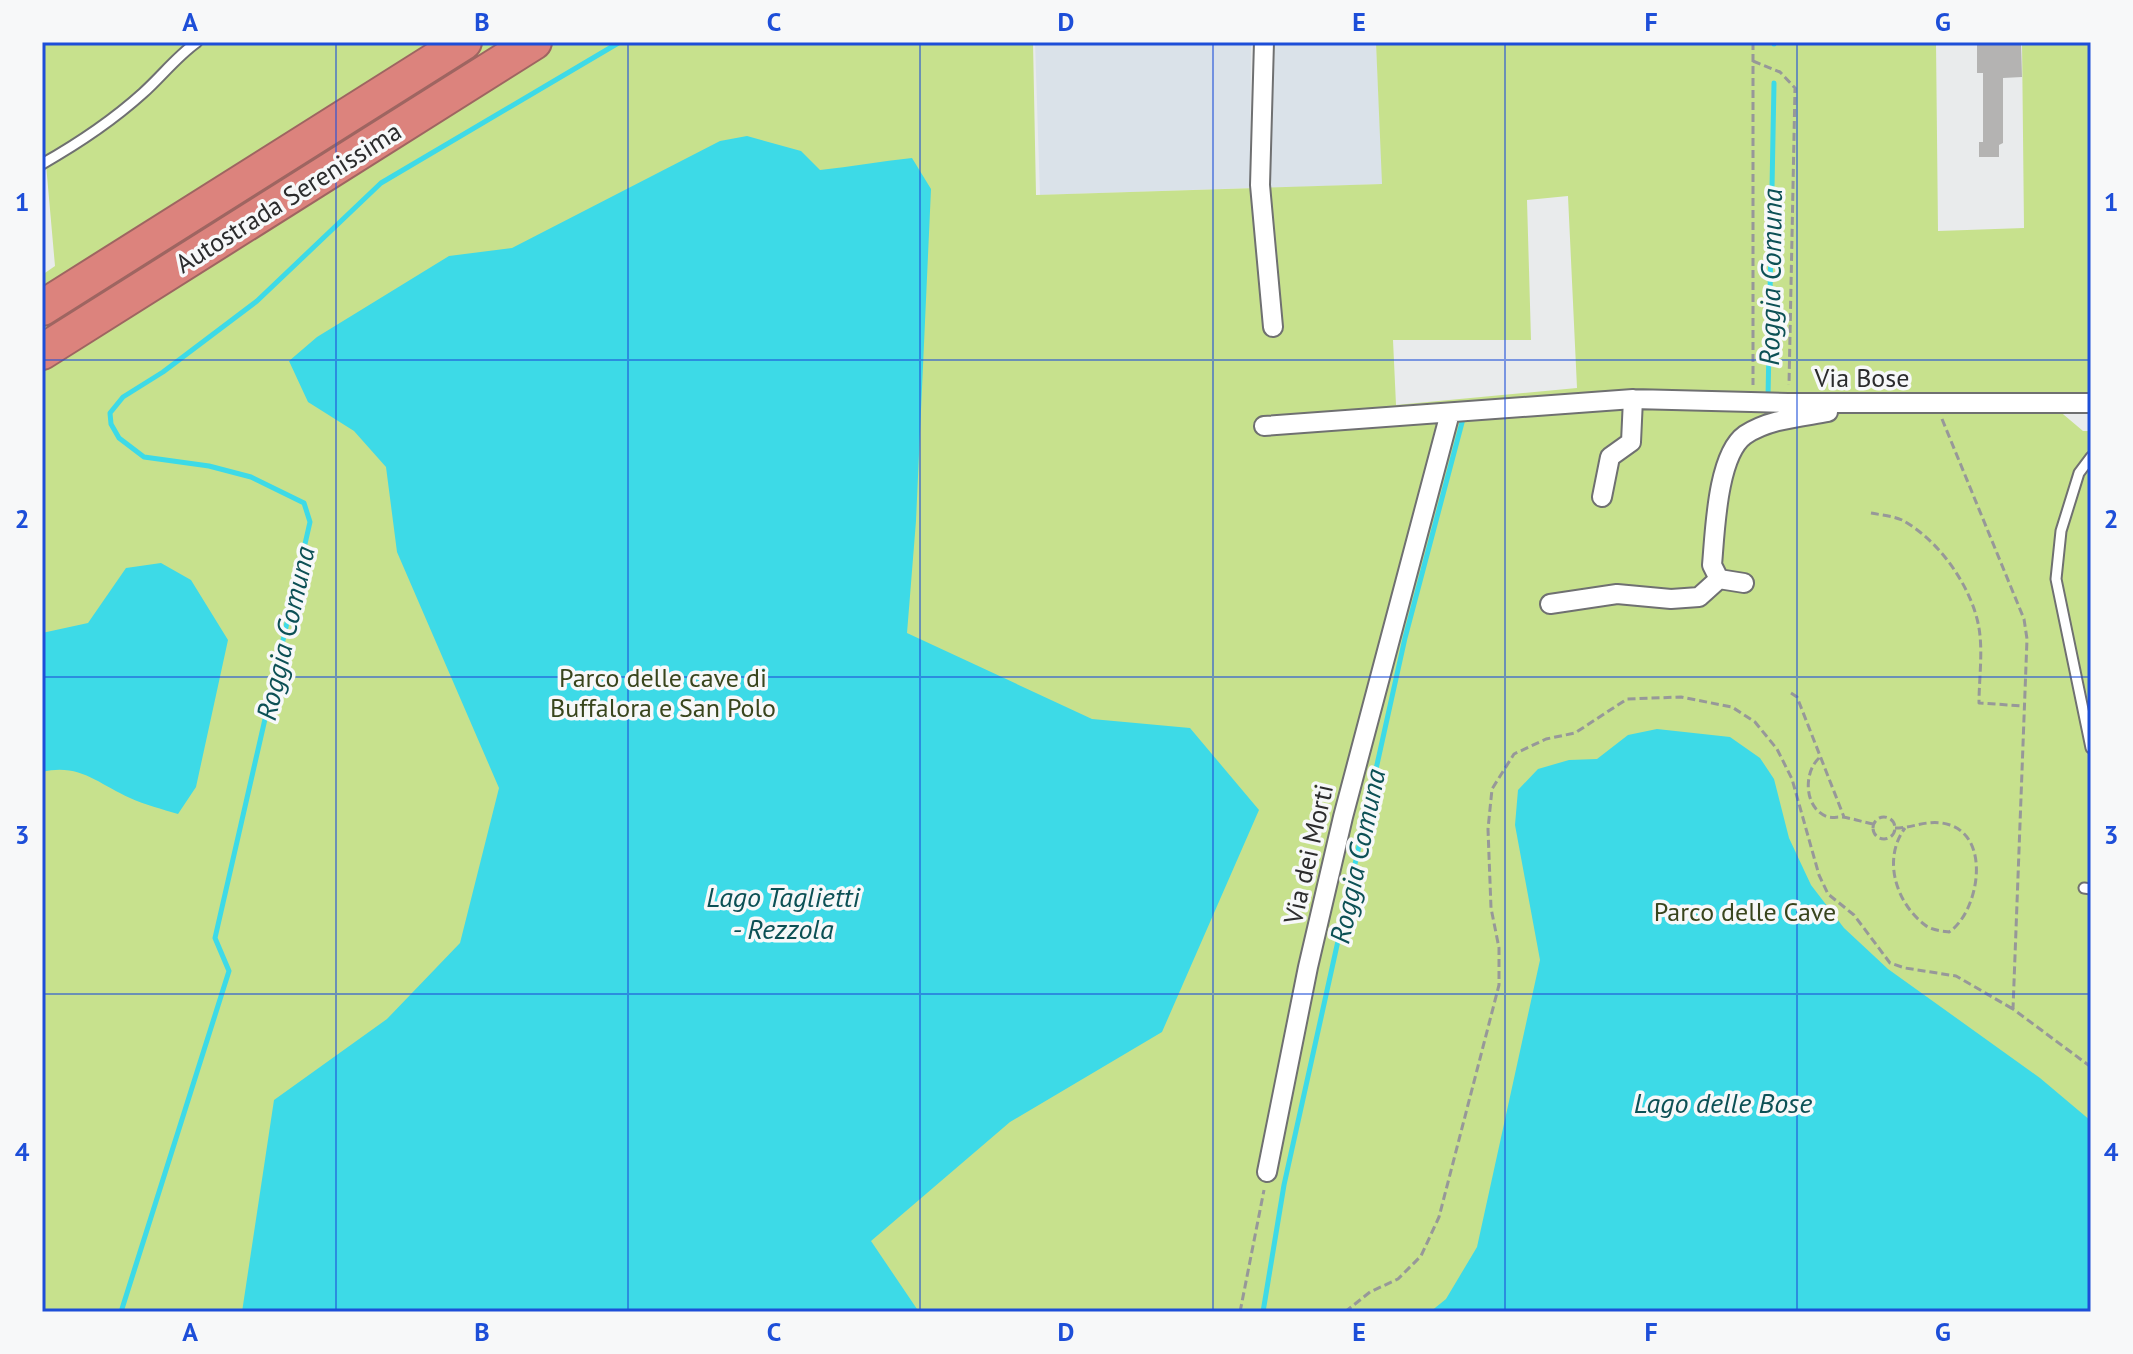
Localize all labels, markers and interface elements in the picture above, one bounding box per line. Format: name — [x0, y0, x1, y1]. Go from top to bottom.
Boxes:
text: A — [182, 5, 198, 38]
text: B — [474, 5, 490, 38]
text: C — [767, 5, 781, 38]
text: D — [1058, 5, 1074, 38]
text: E — [1352, 5, 1366, 38]
text: F — [1644, 5, 1658, 38]
text: G — [1935, 5, 1951, 38]
street label: Autostrada Serenissima — [169, 114, 407, 280]
text: 1 — [15, 185, 29, 218]
text: 1 — [2104, 185, 2118, 218]
water label: Roggia Comuna — [1750, 188, 1790, 366]
street label: Via Bose — [1814, 361, 1909, 394]
text: 2 — [15, 502, 29, 535]
text: 2 — [2104, 502, 2118, 535]
water label: Roggia Comuna — [247, 542, 323, 724]
park label: Parco delle cave di Buffalora e San Polo — [550, 661, 776, 724]
water label: Roggia Comuna — [1320, 765, 1394, 947]
street label: Via dei Morti — [1276, 781, 1340, 928]
text: 3 — [15, 818, 29, 851]
text: 3 — [2104, 818, 2118, 851]
water label: Lago Taglietti - Rezzola — [706, 878, 860, 947]
park label: Parco delle Cave — [1654, 895, 1836, 928]
water label: Lago delle Bose — [1634, 1084, 1812, 1121]
text: 4 — [15, 1135, 30, 1168]
text: 4 — [2104, 1135, 2119, 1168]
text: A — [182, 1315, 198, 1348]
text: B — [474, 1315, 490, 1348]
text: C — [767, 1315, 781, 1348]
text: D — [1058, 1315, 1074, 1348]
text: E — [1352, 1315, 1366, 1348]
text: F — [1644, 1315, 1658, 1348]
text: G — [1935, 1315, 1951, 1348]

